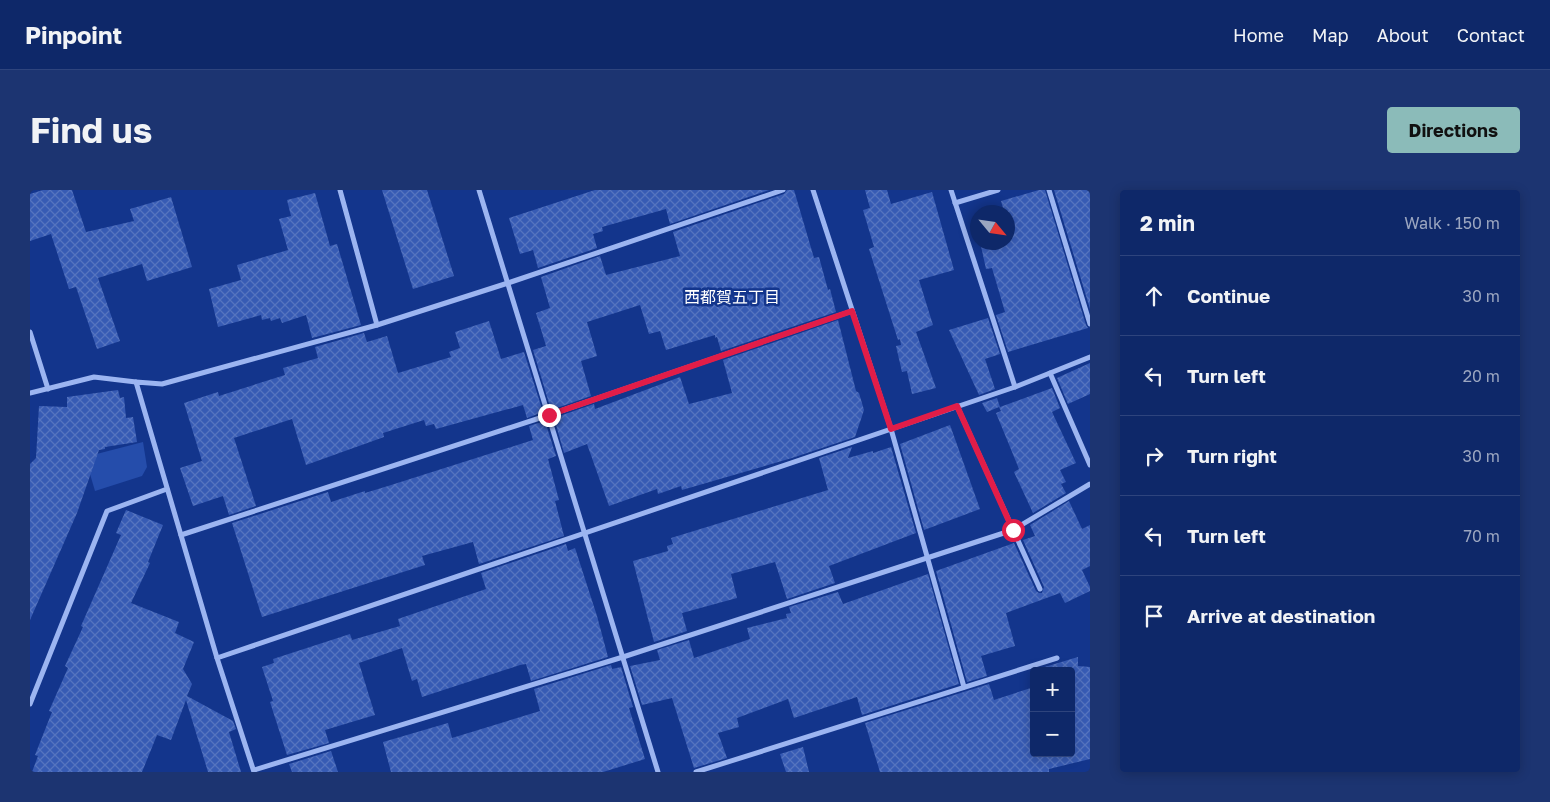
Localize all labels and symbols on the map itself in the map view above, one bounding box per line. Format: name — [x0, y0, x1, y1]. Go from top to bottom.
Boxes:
north arrow — [970, 205, 1015, 250]
district label: 西都賀五丁目 — [684, 287, 780, 307]
route end — [538, 404, 561, 427]
route start — [1002, 519, 1025, 542]

